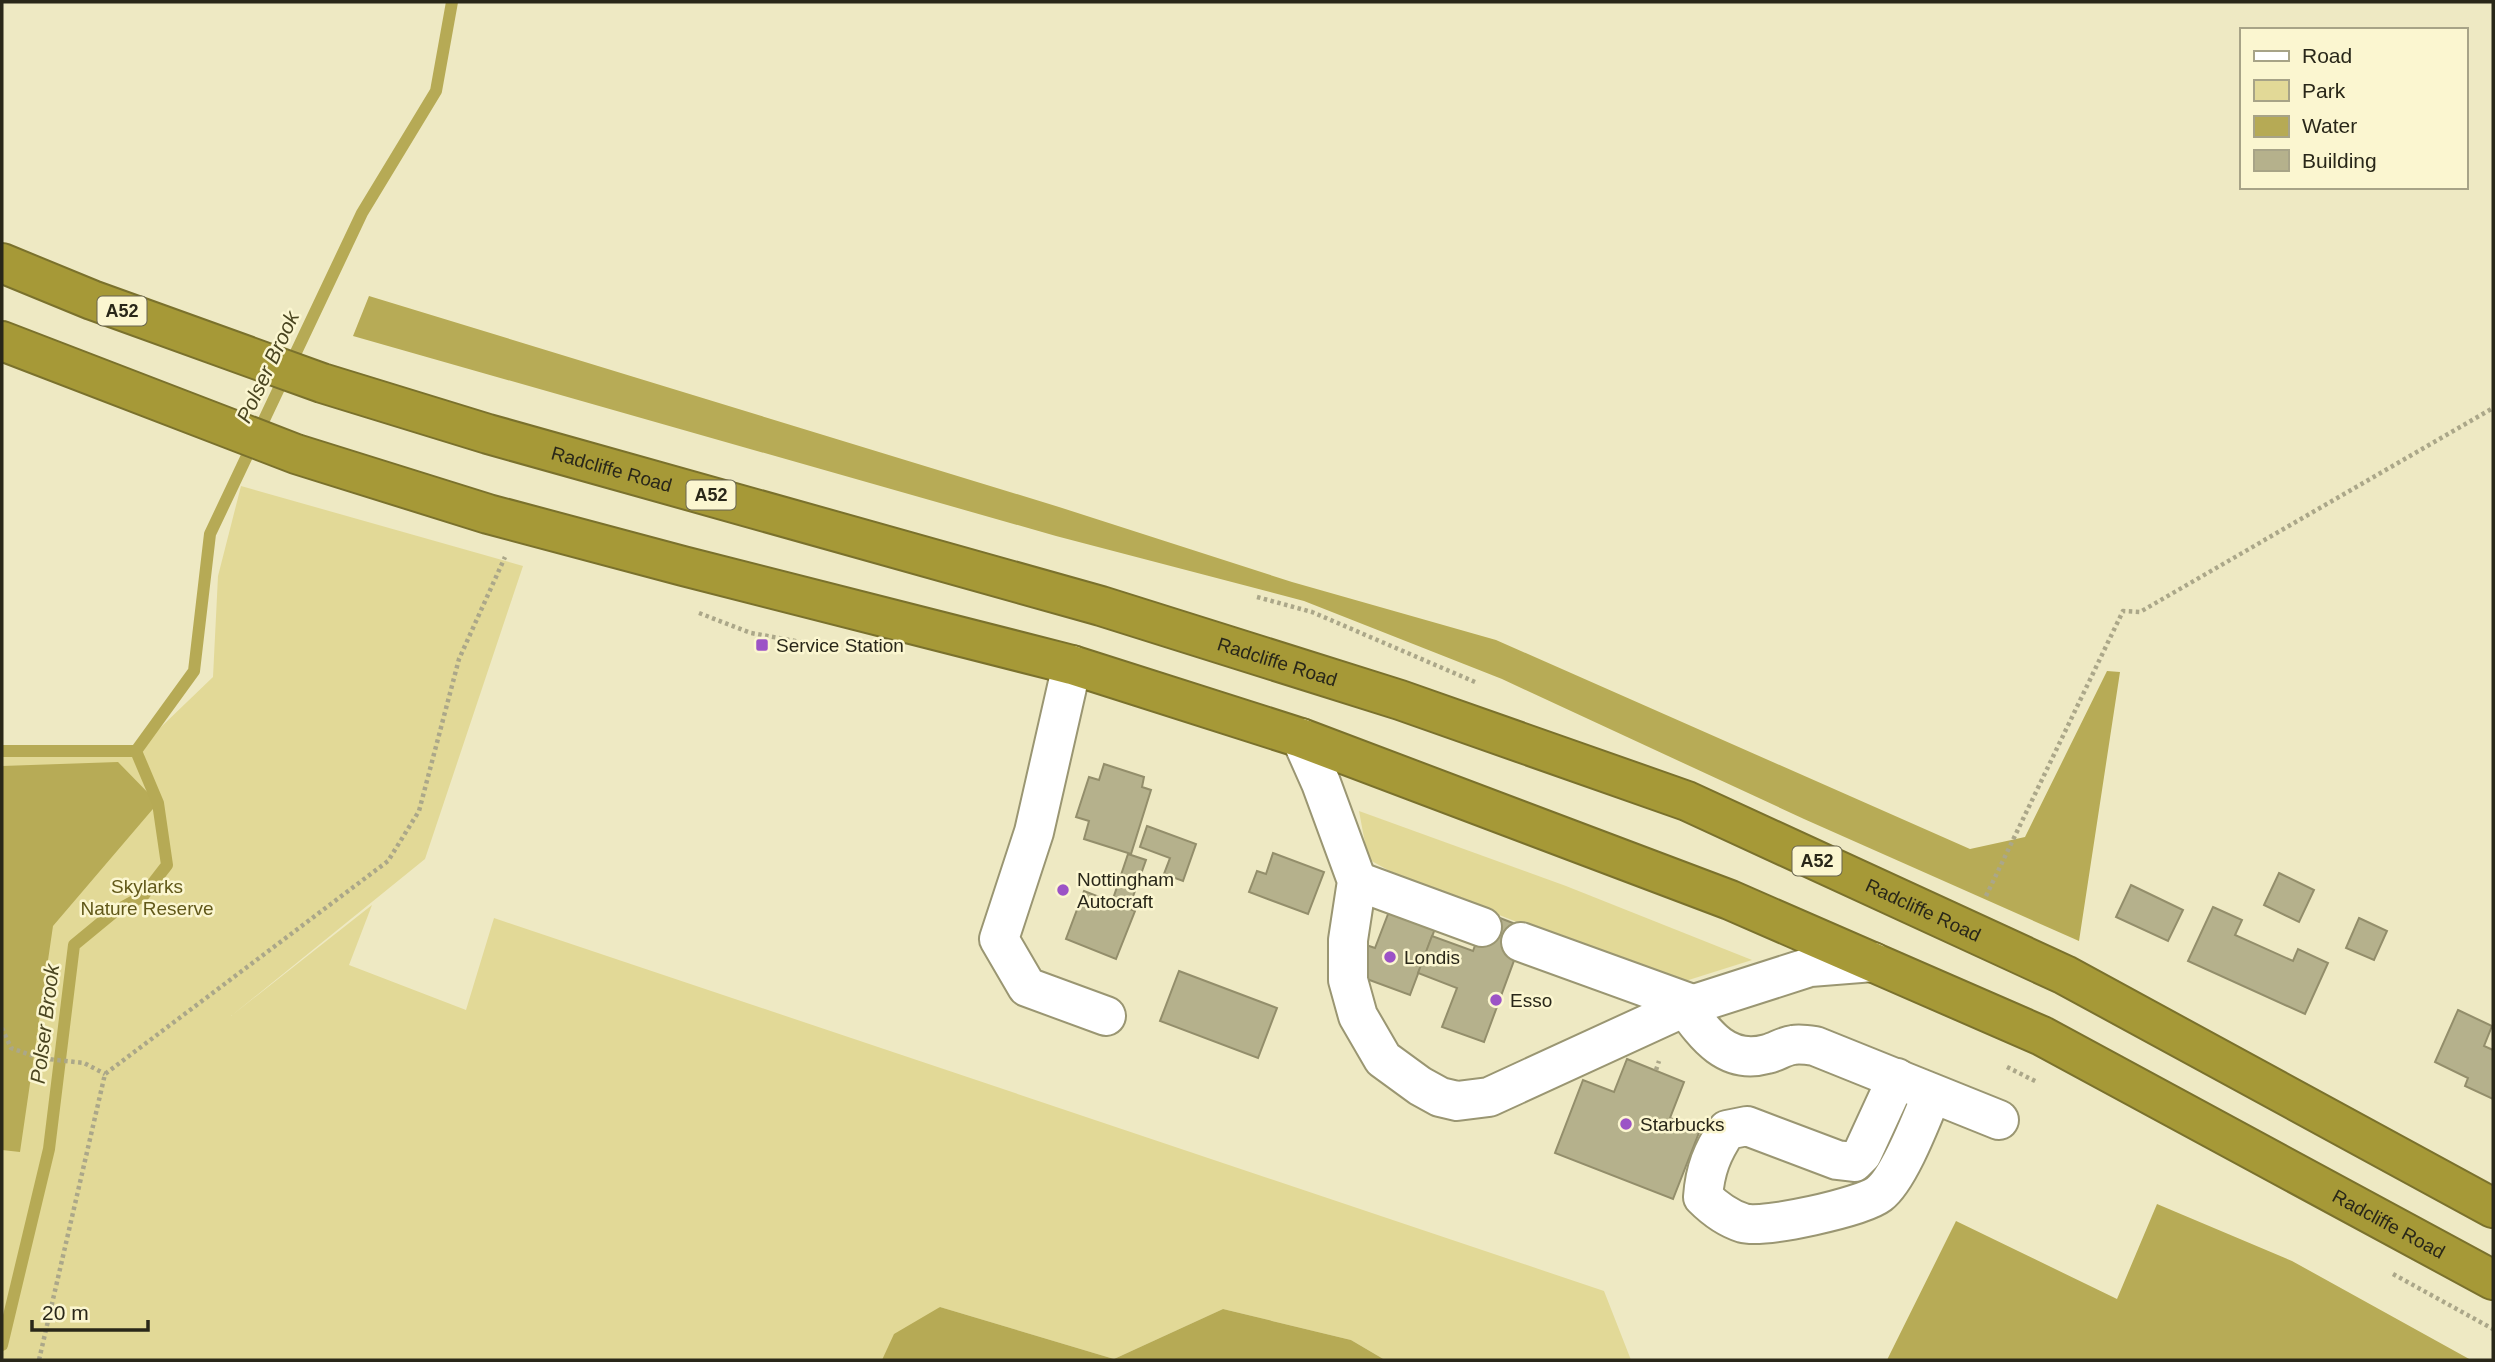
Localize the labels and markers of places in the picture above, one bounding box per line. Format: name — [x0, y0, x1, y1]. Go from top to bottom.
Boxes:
place label: Service Station — [776, 635, 904, 656]
marker: Service Station — [754, 637, 770, 653]
place label: Nottingham Autocraft — [1077, 869, 1174, 912]
marker: Nottingham Autocraft — [1055, 882, 1071, 898]
place label: Londis — [1404, 947, 1460, 968]
marker: Londis — [1382, 949, 1398, 965]
place label: Esso — [1510, 990, 1552, 1011]
marker: Esso — [1488, 992, 1504, 1008]
place label: Starbucks — [1640, 1114, 1724, 1135]
marker: Starbucks — [1618, 1116, 1634, 1132]

